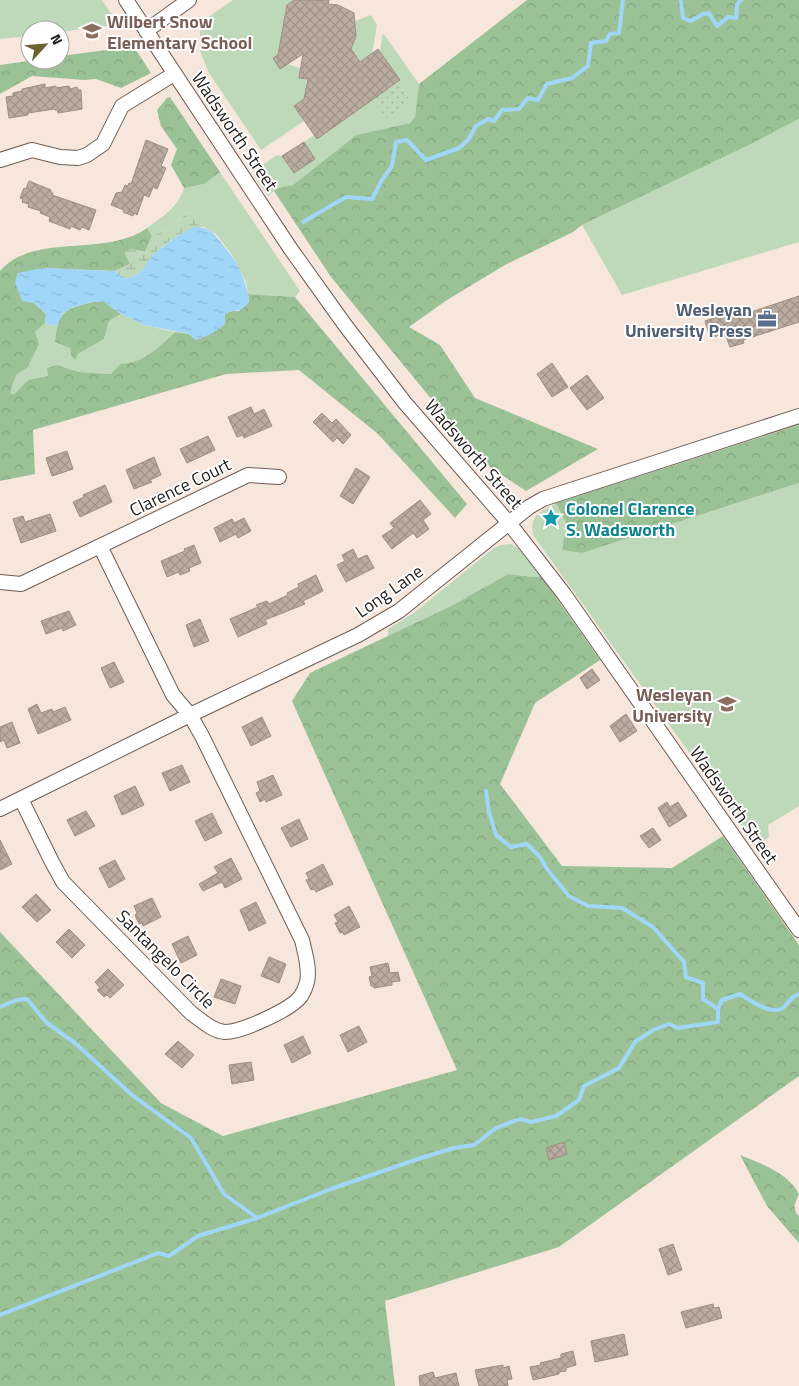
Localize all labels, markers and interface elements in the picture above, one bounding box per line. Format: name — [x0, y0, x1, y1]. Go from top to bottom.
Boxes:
place label: Wilbert Snow Elementary School — [107, 8, 252, 56]
north arrow — [20, 20, 70, 70]
school or university icon: Wilbert Snow Elementary School — [81, 20, 103, 42]
text: N — [46, 30, 69, 48]
street label: Wadsworth Street — [185, 66, 285, 196]
place label: Wesleyan University Press — [625, 296, 752, 344]
office icon: Wesleyan University Press — [756, 308, 778, 330]
street label: Wadsworth Street — [418, 393, 530, 516]
street label: Clarence Court — [125, 451, 236, 523]
place label: Colonel Clarence S. Wadsworth — [566, 495, 694, 543]
place icon: Colonel Clarence S. Wadsworth — [540, 507, 562, 529]
street label: Long Lane — [350, 558, 428, 624]
place label: Wesleyan University — [632, 681, 712, 729]
school or university icon: Wesleyan University — [716, 693, 738, 715]
street label: Wadsworth Street — [683, 741, 785, 870]
street label: Santangelo Circle — [110, 903, 222, 1015]

